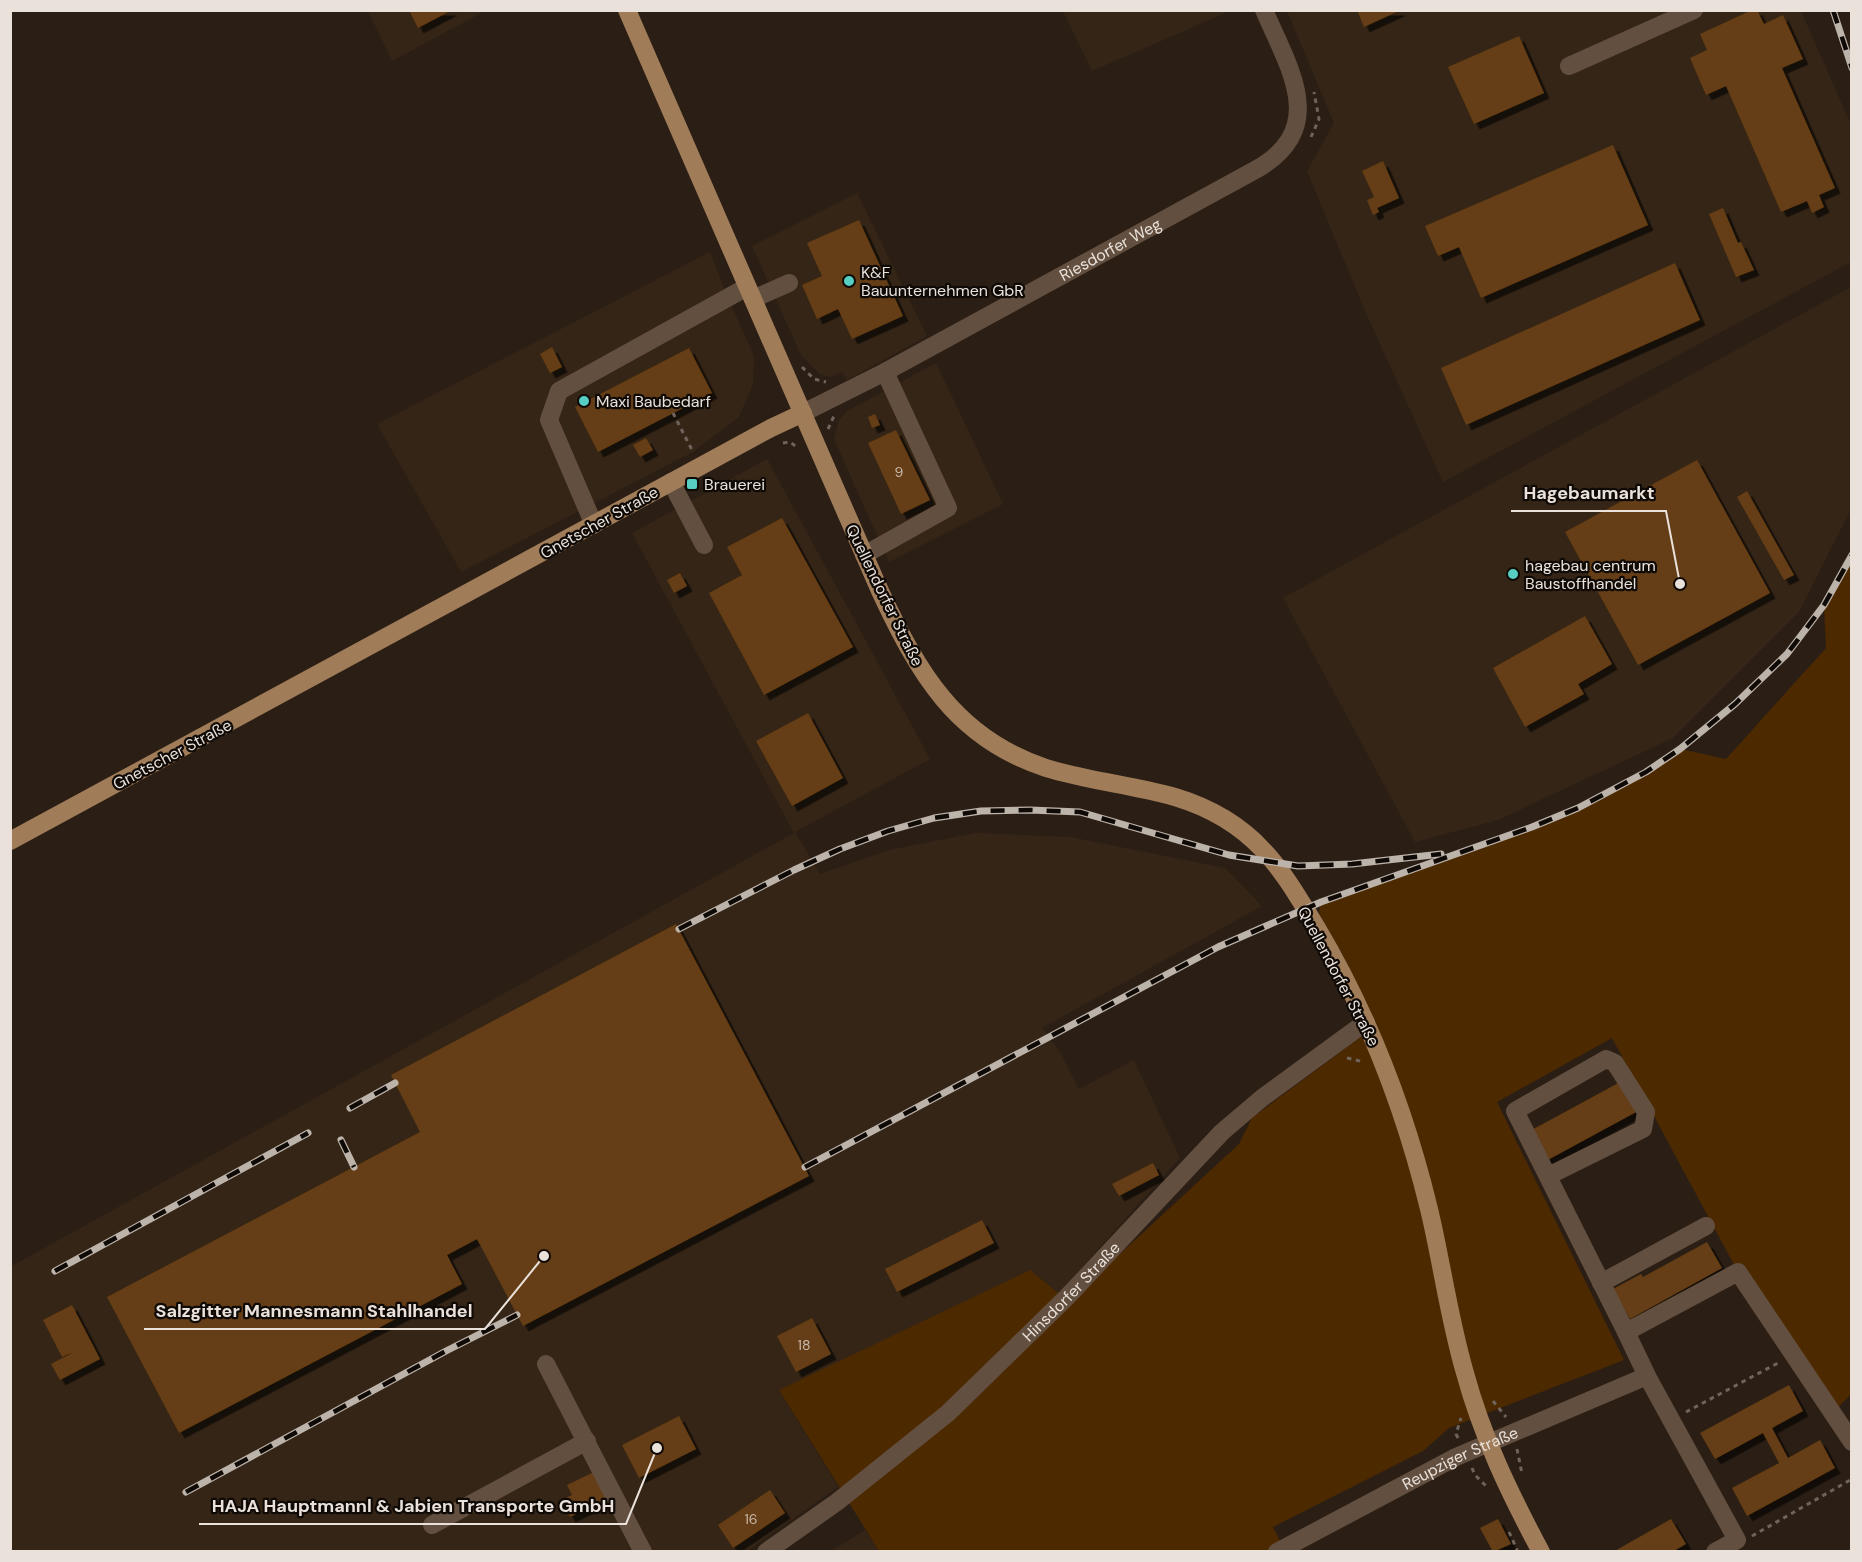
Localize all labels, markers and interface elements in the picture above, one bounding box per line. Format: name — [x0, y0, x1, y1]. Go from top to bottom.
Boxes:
street label: Riesdorfer Weg — [1056, 213, 1165, 286]
place label: K&F Bauunternehmen GbR — [861, 262, 1024, 301]
marker: K&F Bauunternehmen GbR — [842, 274, 856, 288]
place label: Maxi Baubedarf — [596, 391, 711, 412]
marker: Maxi Baubedarf — [577, 394, 591, 408]
house number: 9 — [895, 463, 904, 481]
place label: Brauerei — [704, 474, 765, 495]
callout: Hagebaumarkt — [1511, 475, 1666, 511]
marker: Brauerei — [685, 477, 699, 491]
street label: Gnetscher Straße — [537, 481, 662, 564]
text: Hagebaumarkt — [1523, 481, 1655, 505]
street label: Quellendorfer Straße — [841, 521, 928, 670]
place label: hagebau centrum Baustoffhandel — [1525, 555, 1656, 594]
marker: hagebau centrum Baustoffhandel — [1506, 567, 1520, 581]
street label: Gnetscher Straße — [109, 714, 235, 795]
street label: Quellendorfer Straße — [1293, 903, 1384, 1050]
street label: Hinsdorfer Straße — [1018, 1237, 1125, 1346]
callout: Salzgitter Mannesmann Stahlhandel — [144, 1293, 485, 1329]
text: Salzgitter Mannesmann Stahlhandel — [156, 1299, 472, 1323]
house number: 18 — [798, 1336, 810, 1354]
street label: Reupziger Straße — [1399, 1422, 1521, 1495]
callout: HAJA Hauptmannl & Jabien Transporte GmbH — [199, 1488, 626, 1524]
text: HAJA Hauptmannl & Jabien Transporte GmbH — [212, 1494, 614, 1518]
house number: 16 — [744, 1510, 758, 1528]

